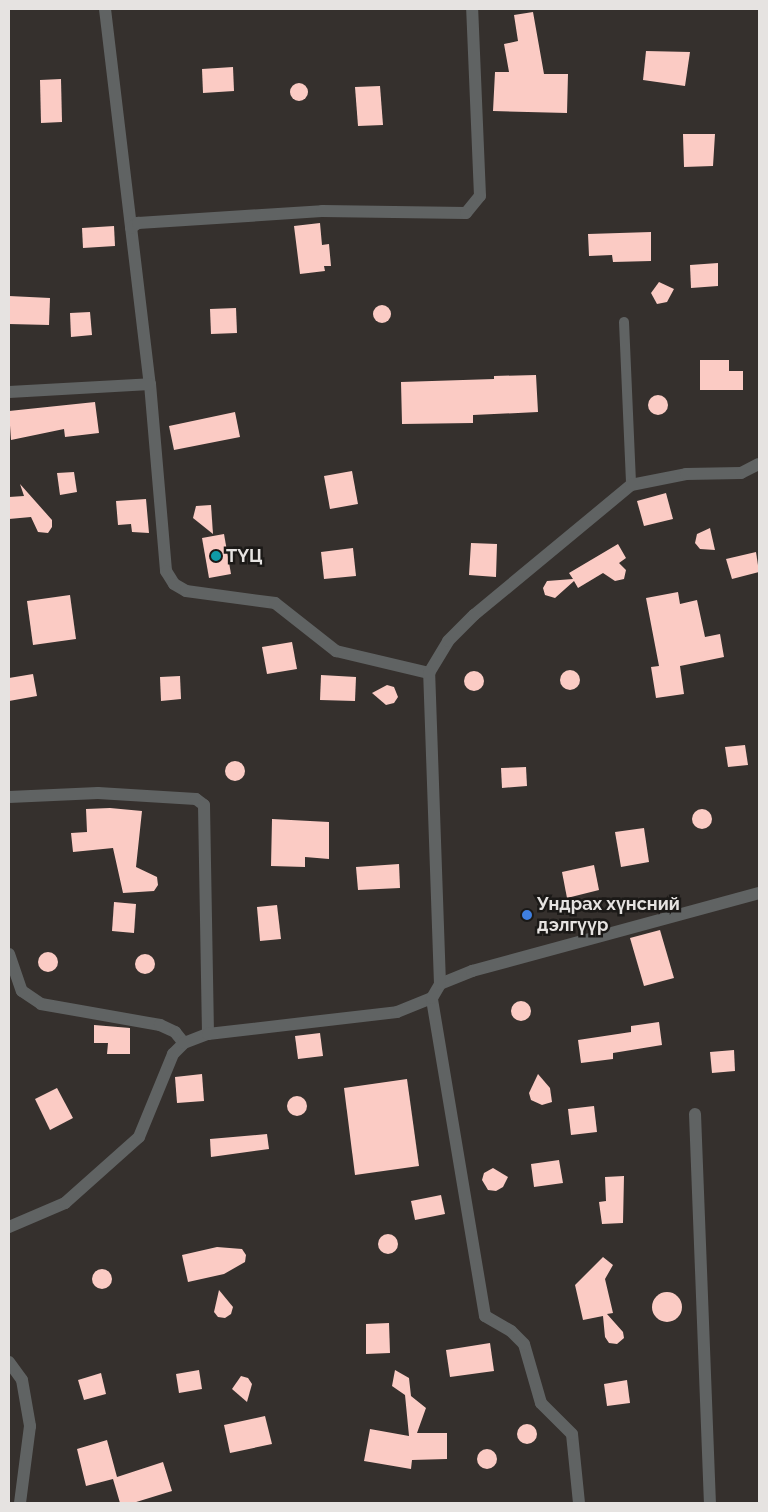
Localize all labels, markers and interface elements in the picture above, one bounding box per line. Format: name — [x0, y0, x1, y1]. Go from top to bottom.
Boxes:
place label: ТҮЦ — [226, 545, 263, 567]
marker: ТҮЦ — [210, 550, 222, 562]
place label: Ундрах хүнсний дэлгүүр — [537, 894, 680, 936]
marker: Ундрах хүнсний дэлгүүр — [521, 909, 533, 921]

